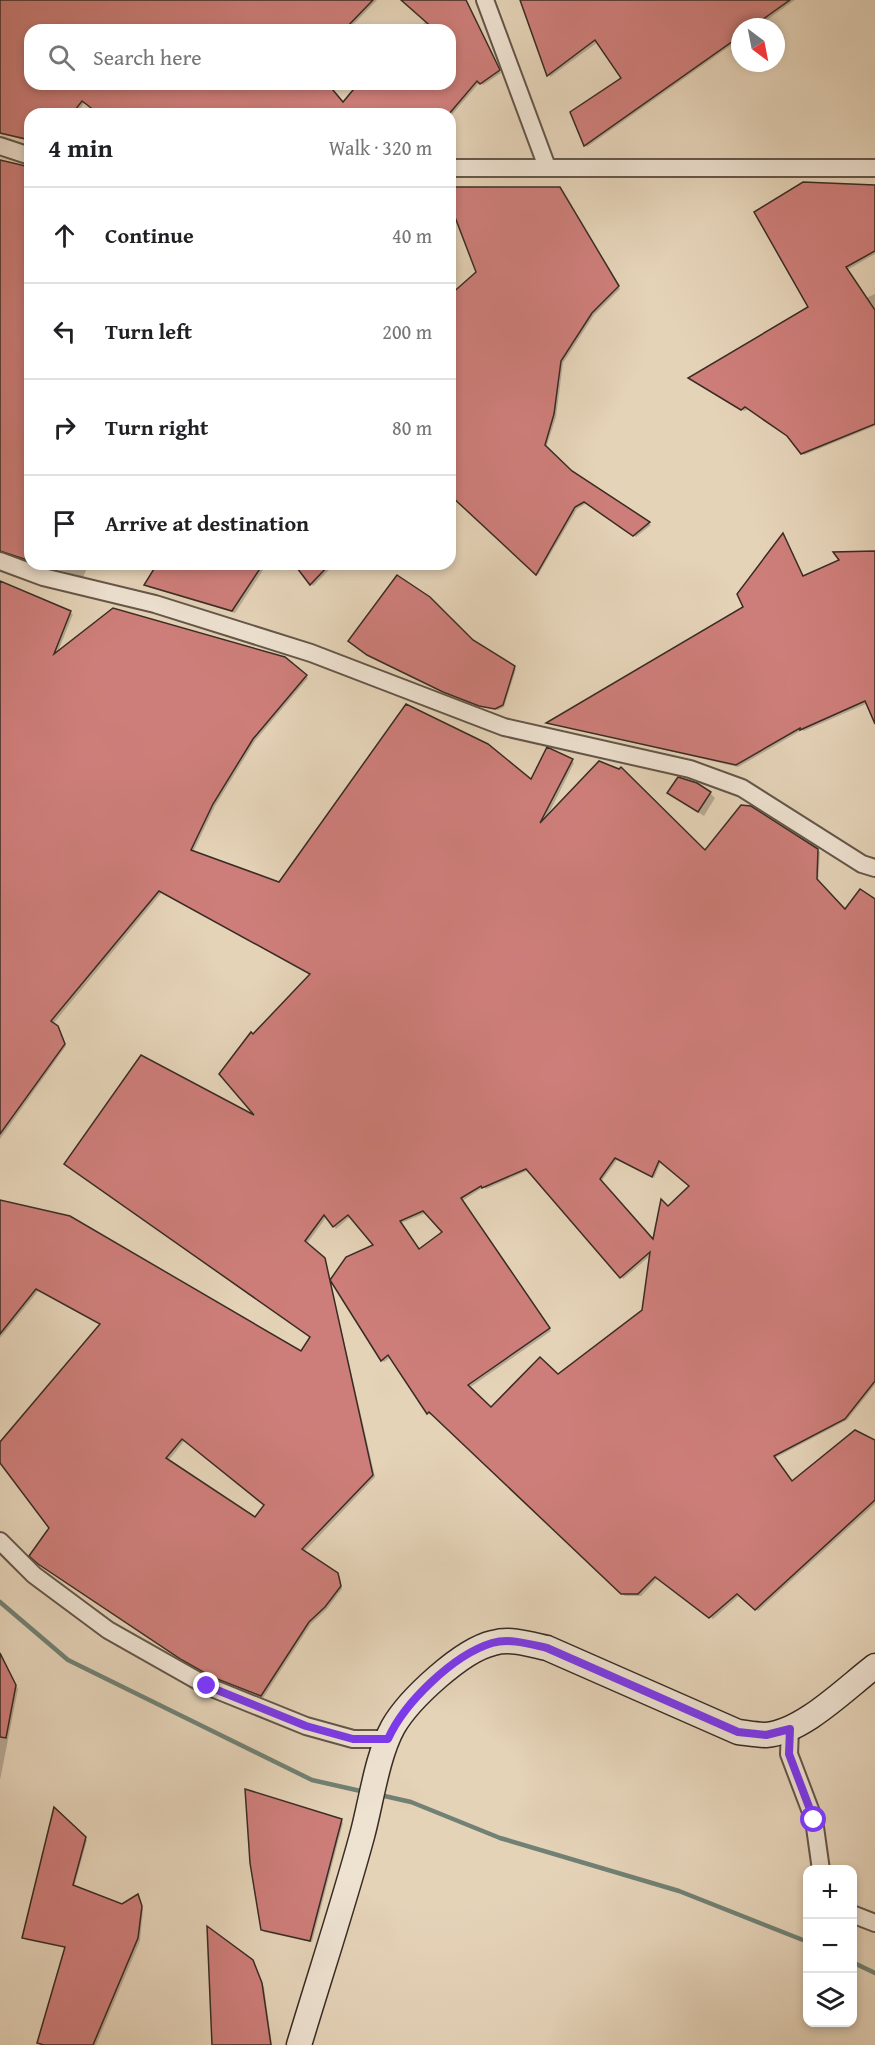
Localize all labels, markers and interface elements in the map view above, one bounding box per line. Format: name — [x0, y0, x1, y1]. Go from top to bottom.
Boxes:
north arrow — [731, 18, 785, 72]
search box — [24, 24, 456, 90]
icon: search — [45, 41, 78, 74]
text: Search here — [93, 41, 202, 73]
text: 4 min — [48, 128, 113, 167]
text: Walk · 320 m — [329, 133, 432, 162]
icon: ahead — [48, 219, 81, 252]
text: Continue — [105, 219, 194, 251]
text: 40 m — [392, 221, 432, 250]
icon: left — [48, 315, 81, 348]
text: Turn left — [105, 315, 192, 347]
text: 200 m — [382, 317, 432, 346]
icon: right — [48, 411, 81, 444]
text: Turn right — [105, 411, 208, 443]
text: 80 m — [392, 413, 432, 442]
icon: arrive — [48, 507, 81, 540]
text: Arrive at destination — [105, 507, 309, 539]
route end — [193, 1672, 219, 1698]
route start — [800, 1806, 826, 1832]
map controls — [803, 1865, 857, 2027]
button: + — [803, 1865, 857, 1919]
button: − — [803, 1919, 857, 1973]
button: layers — [803, 1973, 857, 2027]

